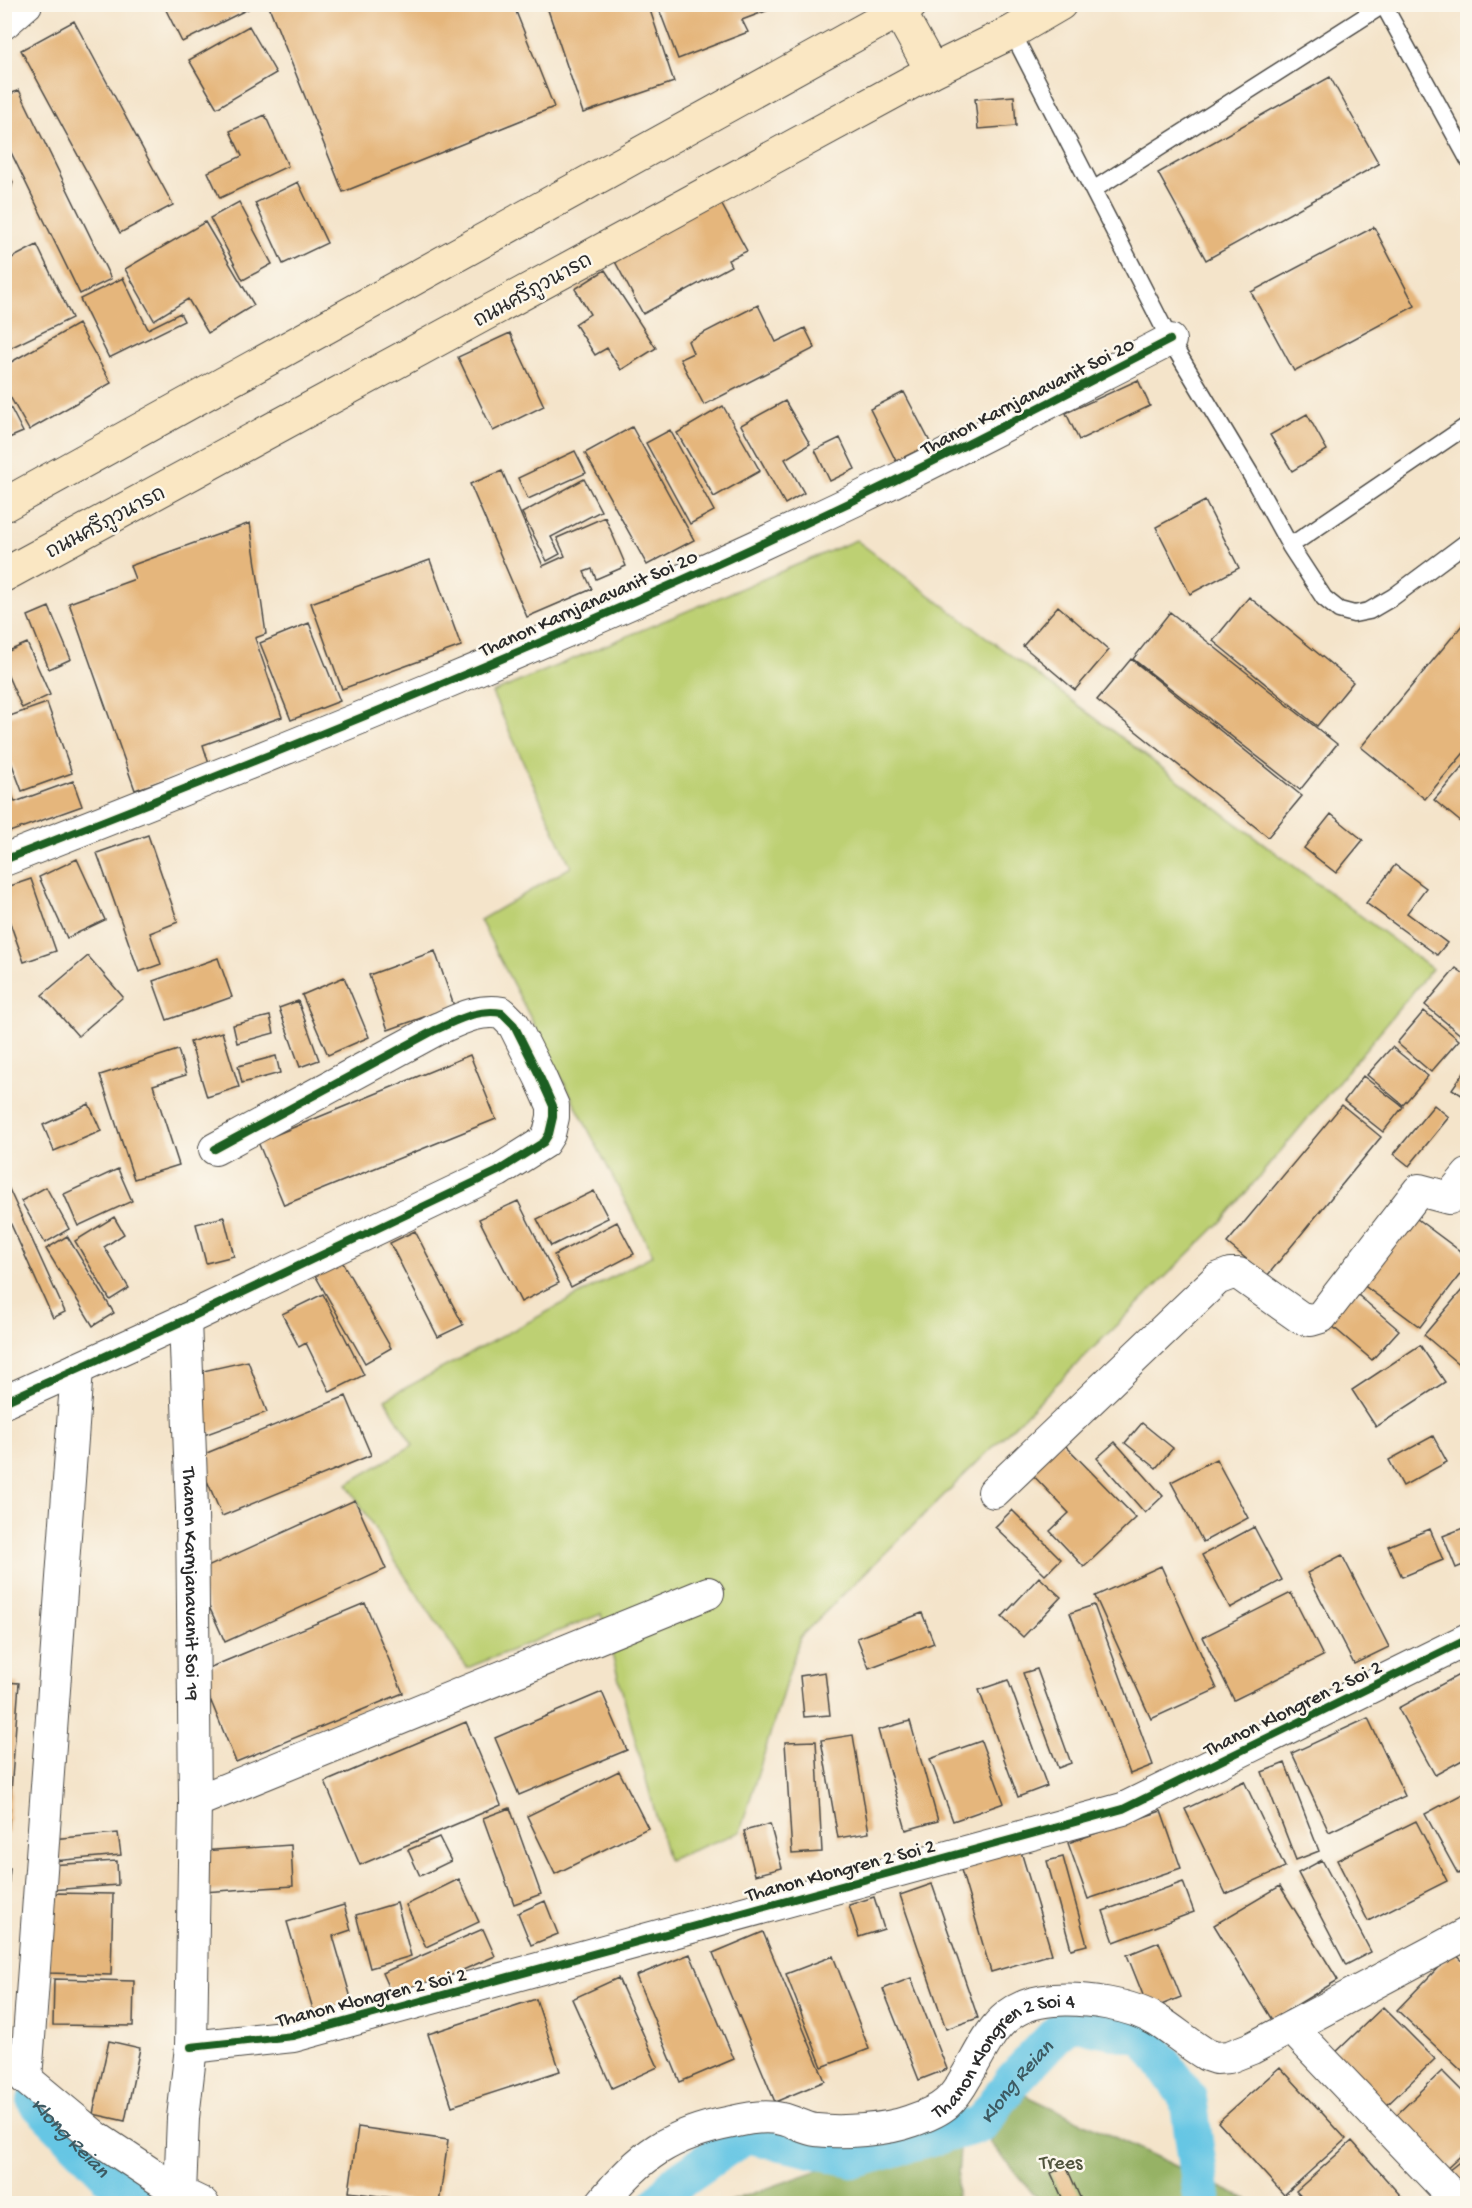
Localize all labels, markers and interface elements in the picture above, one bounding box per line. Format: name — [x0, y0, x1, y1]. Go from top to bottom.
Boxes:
street label: ถนนศรีภูวนารถ — [468, 247, 597, 335]
street label: Thanon Karnjanavanit Soi 20 — [917, 334, 1139, 462]
street label: ถนนศรีภูวนารถ — [41, 479, 171, 566]
street label: Thanon Karnjanavanit Soi 20 — [476, 547, 702, 664]
street label: Thanon Karnjanavanit Soi 19 — [175, 1466, 202, 1701]
street label: Thanon Klongren 2 Soi 2 — [1200, 1657, 1386, 1764]
street label: Thanon Klongren 2 Soi 2 — [743, 1836, 938, 1909]
street label: Thanon Klongren 2 Soi 2 — [273, 1965, 469, 2034]
street label: Thanon Klongren 2 Soi 4 — [928, 1992, 1076, 2126]
water label: Klong Reian — [976, 2035, 1061, 2130]
water label: Klong Reian — [24, 2094, 114, 2185]
park label: Trees — [1039, 2153, 1083, 2176]

